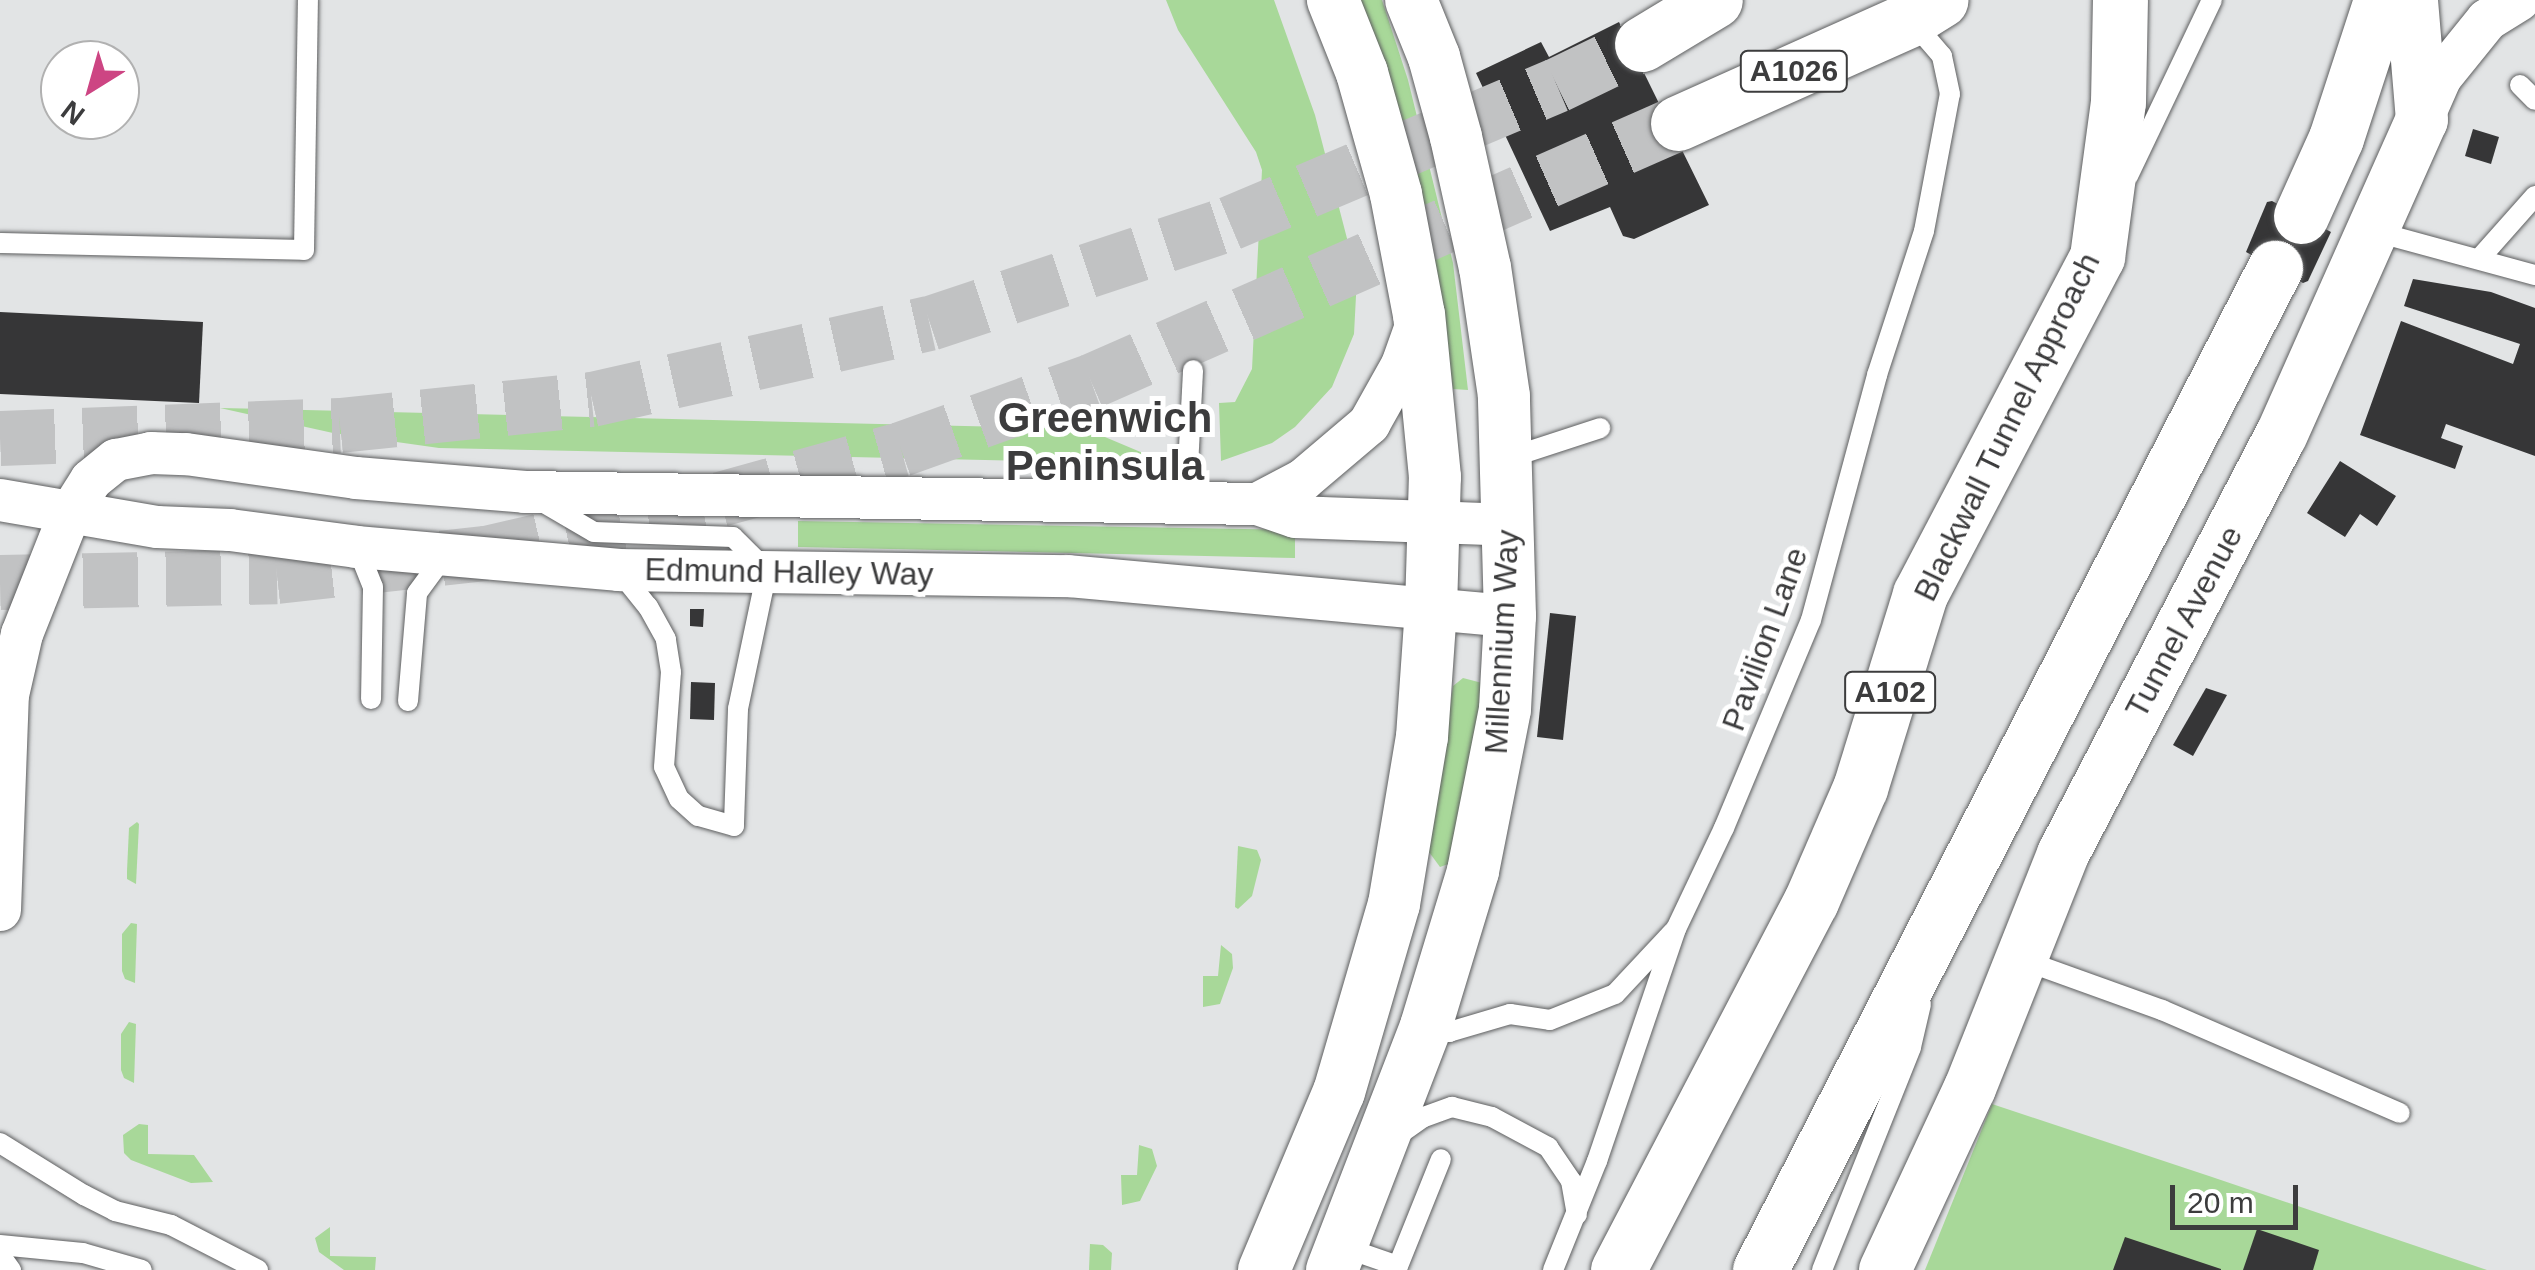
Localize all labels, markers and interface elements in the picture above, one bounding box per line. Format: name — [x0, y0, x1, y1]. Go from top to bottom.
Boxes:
north arrow — [40, 40, 140, 140]
road number: A1026 — [1739, 46, 1849, 96]
text: N — [55, 94, 90, 131]
street label: Blackwall Tunnel Approach — [1905, 246, 2109, 608]
district label: Greenwich Peninsula — [998, 393, 1212, 492]
street label: Tunnel Avenue — [2117, 519, 2251, 725]
street label: Millennium Way — [1477, 529, 1527, 755]
street label: Pavilion Lane — [1714, 542, 1816, 736]
street label: Edmund Halley Way — [644, 550, 934, 594]
road number: A102 — [1842, 667, 1938, 717]
scale bar — [2175, 1165, 2302, 1227]
text: 20 m — [2187, 1186, 2254, 1219]

